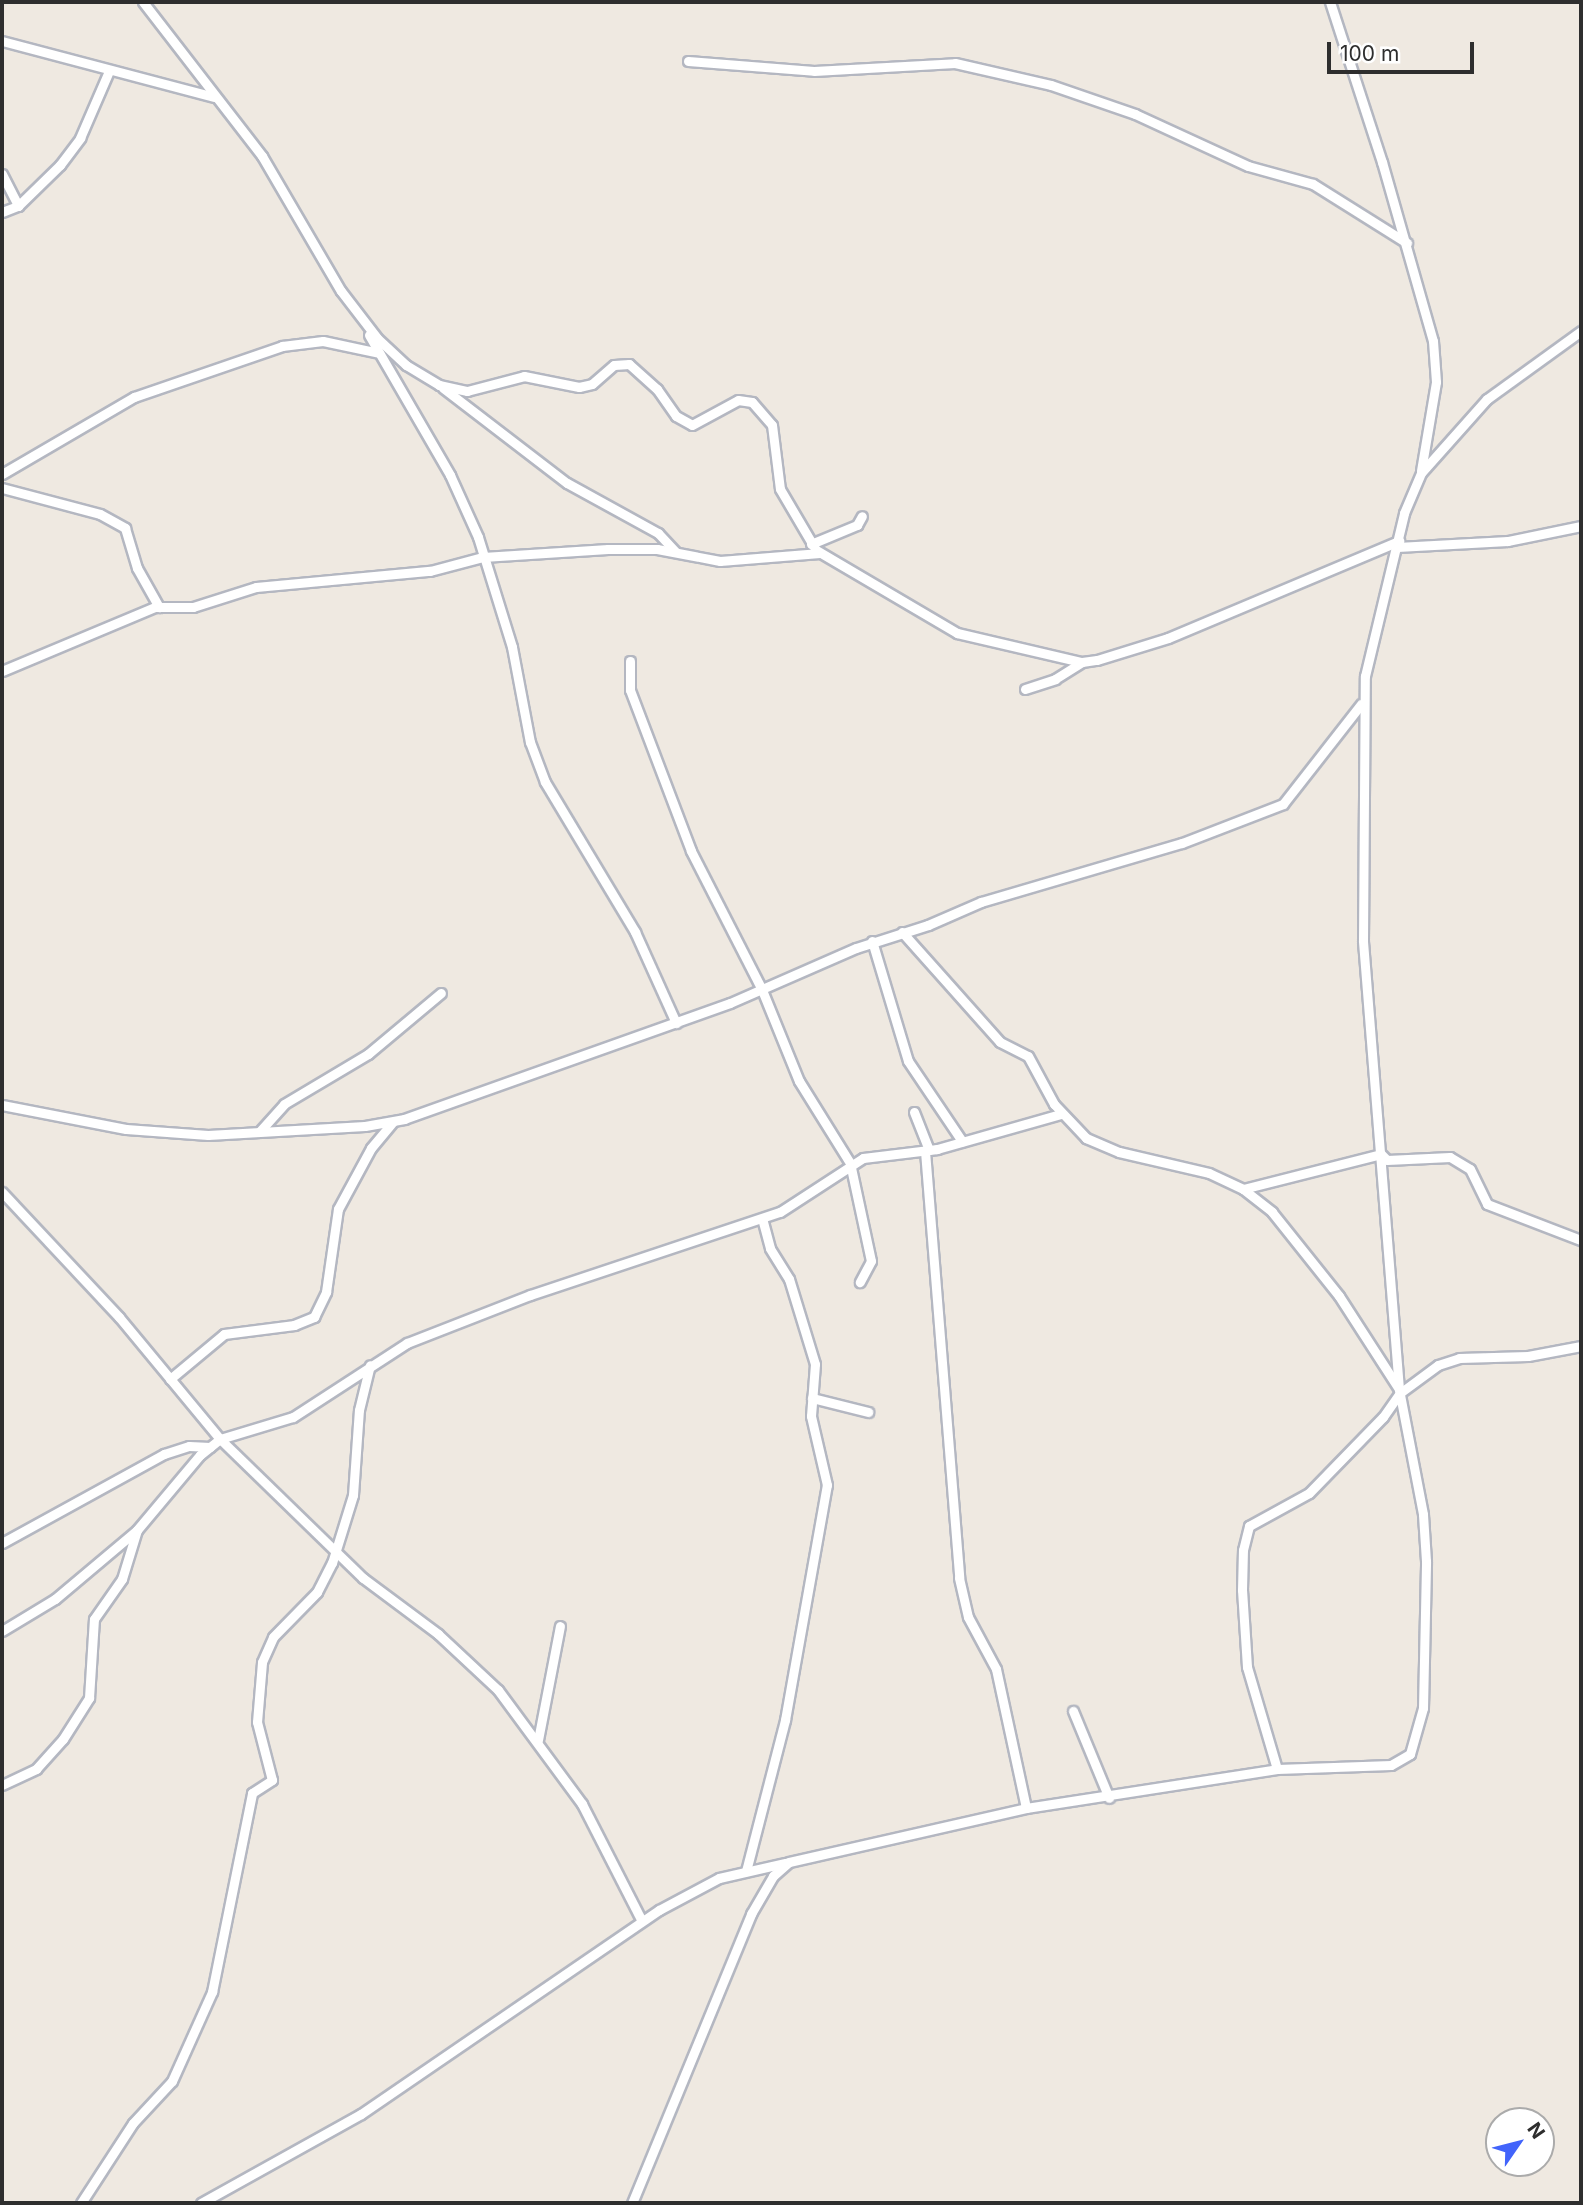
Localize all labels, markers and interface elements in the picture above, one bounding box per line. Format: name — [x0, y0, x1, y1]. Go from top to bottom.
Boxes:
scale bar — [1331, 28, 1478, 72]
text: 100 m — [1340, 41, 1399, 66]
north arrow — [1485, 2107, 1555, 2177]
text: N — [1522, 2118, 1550, 2143]

